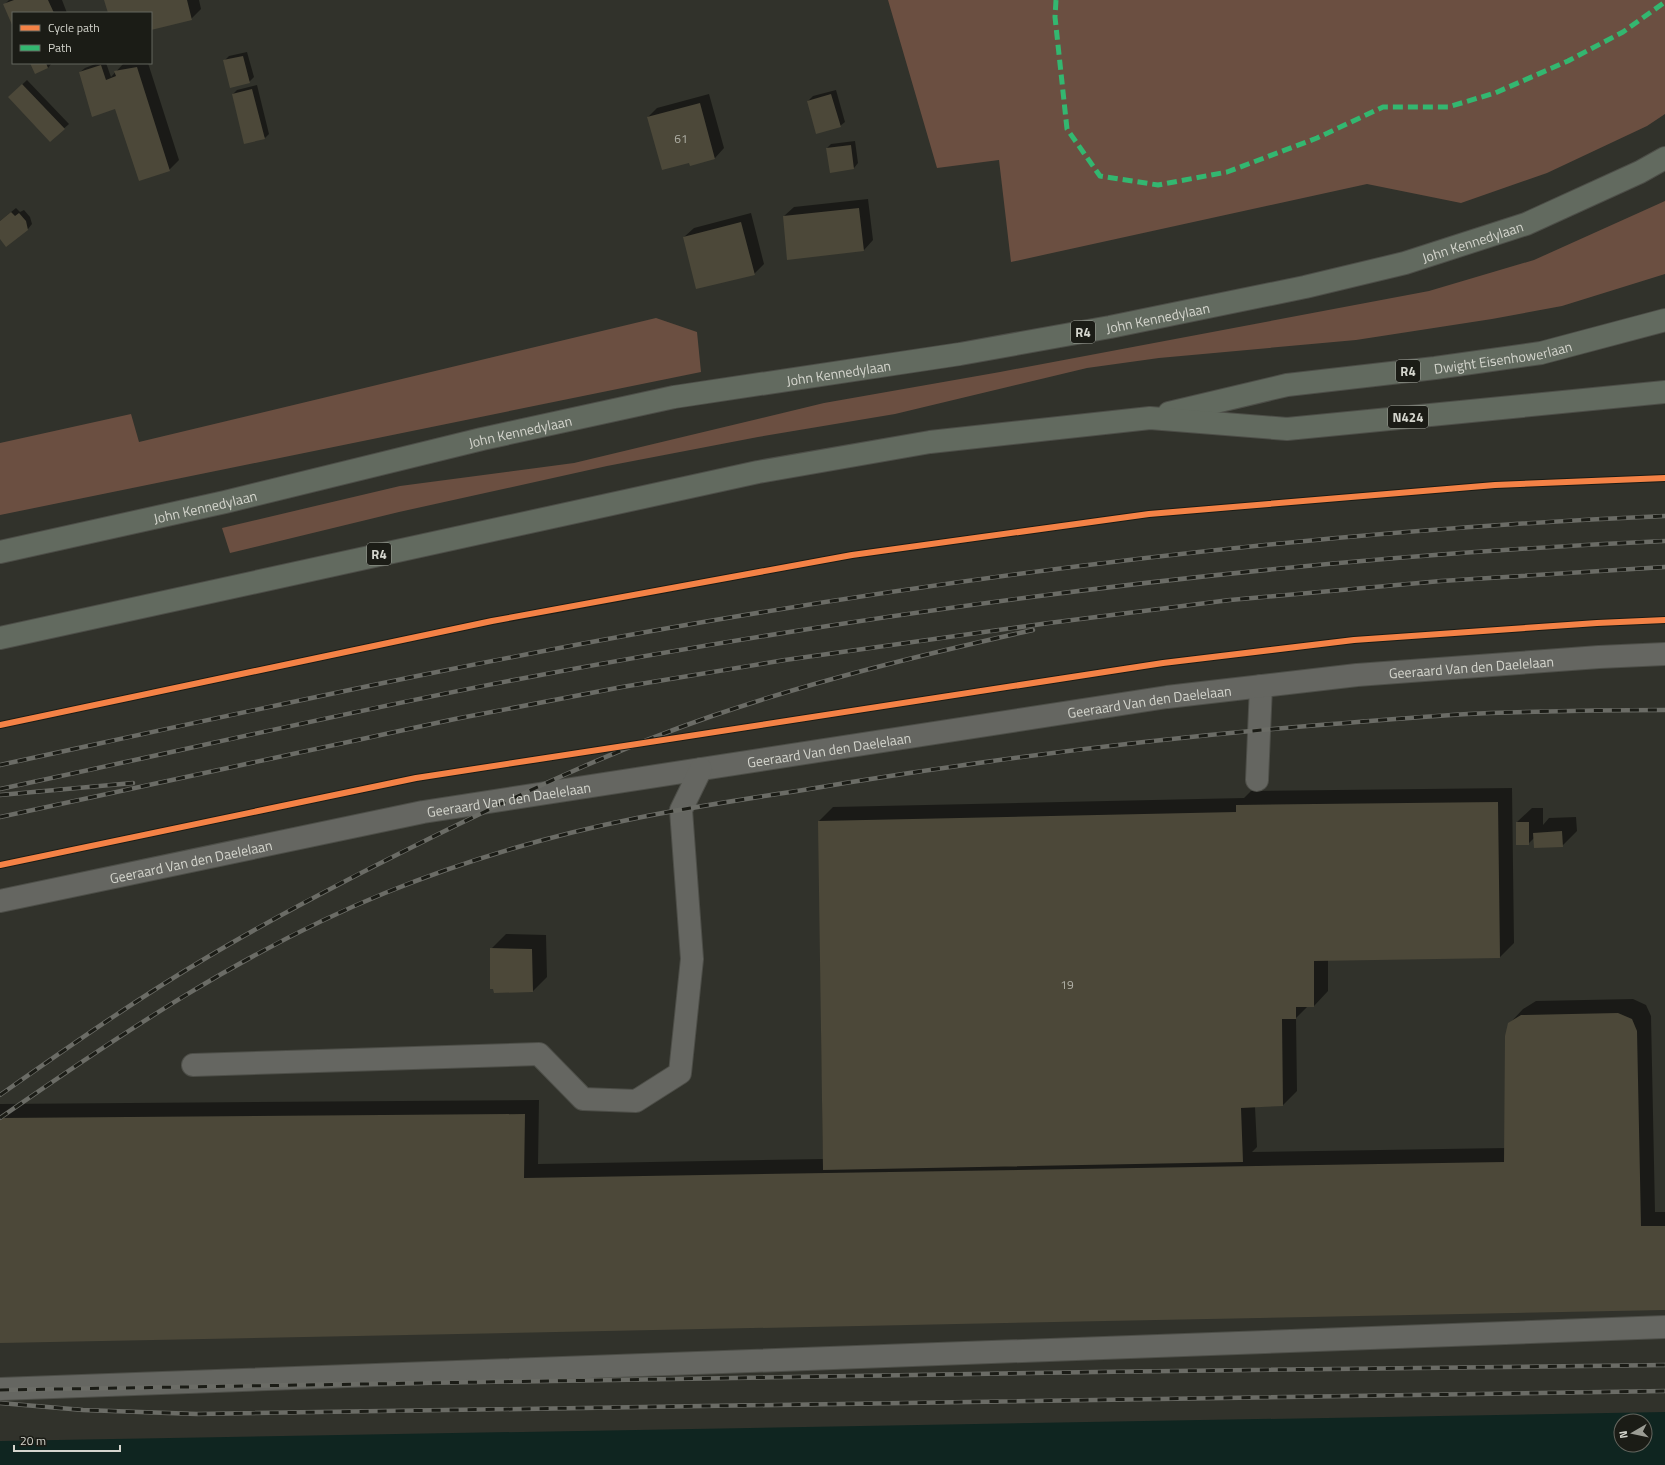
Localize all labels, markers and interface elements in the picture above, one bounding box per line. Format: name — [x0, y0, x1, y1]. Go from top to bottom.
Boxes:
legend — [12, 12, 152, 64]
text: Cycle path — [48, 18, 100, 37]
text: Path — [48, 38, 72, 57]
house number: 61 — [674, 129, 688, 148]
street label: John Kennedylaan — [1419, 215, 1526, 267]
street label: John Kennedylaan — [1104, 296, 1212, 338]
road number: R4 — [1071, 321, 1095, 343]
street label: Dwight Eisenhowerlaan — [1432, 335, 1574, 379]
street label: John Kennedylaan — [785, 354, 892, 390]
road number: R4 — [1396, 360, 1420, 382]
road number: N424 — [1388, 406, 1428, 428]
street label: John Kennedylaan — [466, 409, 574, 452]
street label: John Kennedylaan — [151, 484, 259, 528]
road number: R4 — [367, 543, 391, 565]
street label: Geeraard Van den Daelelaan — [1388, 650, 1555, 683]
street label: Geeraard Van den Daelelaan — [1066, 679, 1232, 723]
street label: Geeraard Van den Daelelaan — [745, 726, 912, 772]
street label: Geeraard Van den Daelelaan — [425, 776, 592, 822]
street label: Geeraard Van den Daelelaan — [108, 834, 274, 888]
house number: 19 — [1060, 975, 1074, 994]
north arrow — [1613, 1413, 1653, 1453]
scale bar — [14, 1427, 120, 1453]
text: N — [1615, 1430, 1632, 1440]
text: 20 m — [20, 1431, 46, 1450]

